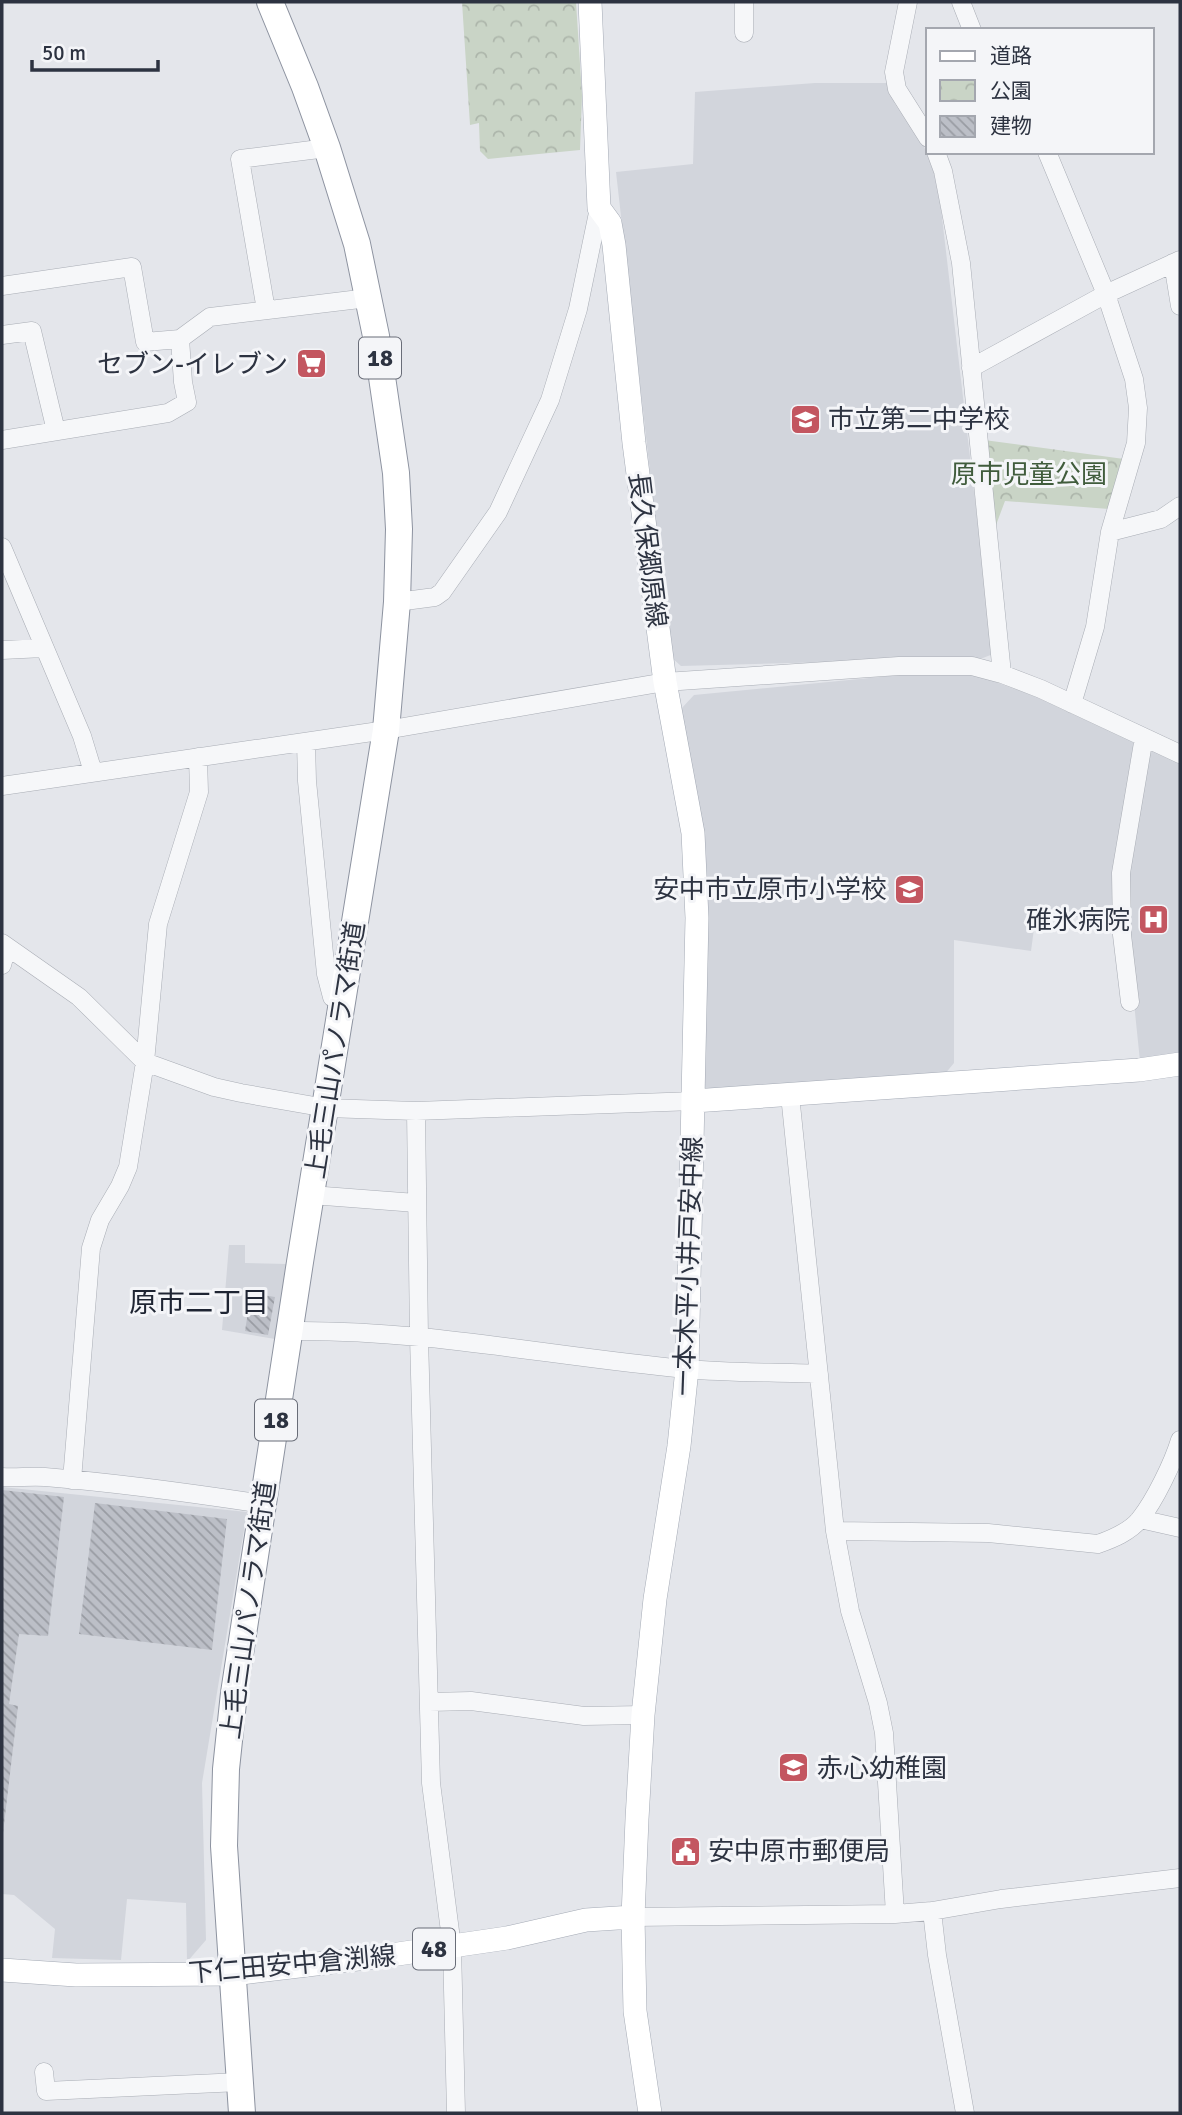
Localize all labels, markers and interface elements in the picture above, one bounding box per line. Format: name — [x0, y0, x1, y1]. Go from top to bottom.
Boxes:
scale bar — [32, 28, 158, 72]
legend — [926, 28, 1154, 154]
text: 50 m — [42, 40, 86, 66]
text: 道路 — [990, 43, 1032, 69]
text: 公園 — [990, 78, 1032, 104]
text: 建物 — [990, 113, 1032, 139]
road number: 18 — [359, 338, 401, 379]
supermarket icon: セブン-イレブン — [294, 347, 328, 381]
place label: セブン-イレブン — [97, 349, 288, 381]
school or university icon: 市立第二中学校 — [788, 402, 822, 436]
place label: 市立第二中学校 — [828, 404, 1010, 436]
park label: 原市児童公園 — [951, 459, 1107, 491]
street label: 長久保郷原線 — [622, 471, 672, 629]
school or university icon: 安中市立原市小学校 — [893, 872, 927, 906]
place label: 安中市立原市小学校 — [653, 874, 887, 906]
hospital icon: 碓氷病院 — [1136, 903, 1170, 937]
place label: 碓氷病院 — [1026, 905, 1130, 937]
street label: 上毛三山パノラマ街道 — [300, 919, 372, 1181]
street label: 一本木平小井戸安中線 — [668, 1136, 710, 1397]
district label: 原市二丁目 — [129, 1286, 269, 1320]
road number: 18 — [255, 1400, 297, 1440]
street label: 上毛三山パノラマ街道 — [215, 1479, 283, 1741]
school or university icon: 赤心幼稚園 — [777, 1751, 811, 1785]
place label: 赤心幼稚園 — [817, 1753, 947, 1785]
public building icon: 安中原市郵便局 — [668, 1834, 702, 1868]
place label: 安中原市郵便局 — [708, 1836, 890, 1868]
road number: 48 — [413, 1928, 455, 1970]
street label: 下仁田安中倉渕線 — [187, 1940, 397, 1990]

